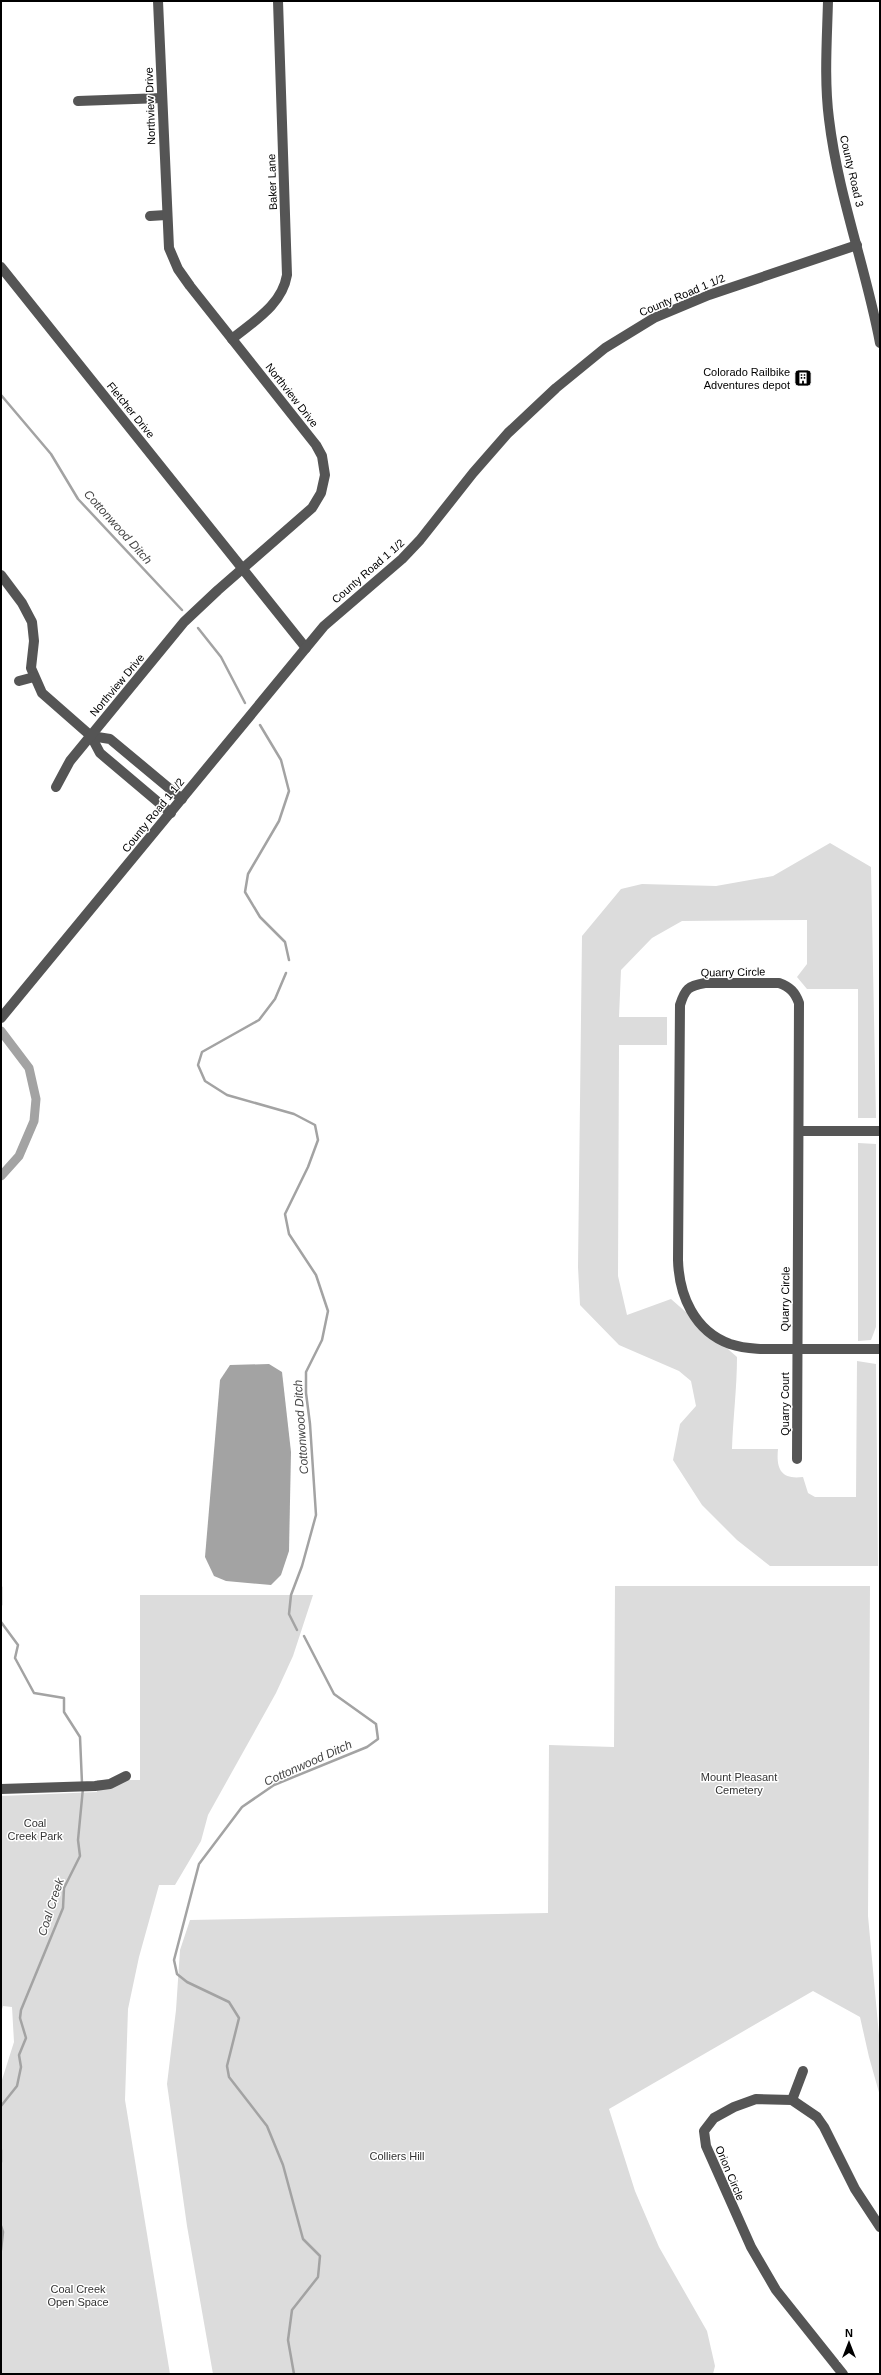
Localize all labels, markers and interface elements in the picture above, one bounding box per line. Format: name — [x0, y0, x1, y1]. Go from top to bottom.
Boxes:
street label: Northview Drive — [143, 67, 157, 145]
street label: County Road 3 — [838, 134, 866, 208]
street label: Baker Lane — [265, 154, 279, 210]
street label: County Road 1 1/2 — [637, 272, 727, 318]
street label: Northview Drive — [263, 361, 321, 429]
place label: Colorado Railbike Adventures depot — [703, 366, 790, 391]
building icon: Colorado Railbike Adventures depot — [793, 368, 813, 388]
street label: Fletcher Drive — [105, 380, 157, 440]
water label: Cottonwood Ditch — [81, 487, 155, 567]
street label: County Road 1 1/2 — [329, 536, 407, 606]
street label: Northview Drive — [87, 651, 147, 719]
street label: County Road 1 1/2 — [119, 776, 187, 854]
street label: Quarry Circle — [701, 965, 765, 979]
street label: Quarry Circle — [778, 1267, 792, 1331]
street label: Quarry Court — [779, 1372, 791, 1436]
water label: Cottonwood Ditch — [291, 1379, 311, 1475]
water label: Cottonwood Ditch — [262, 1737, 354, 1789]
park label: Mount Pleasant Cemetery — [701, 1771, 777, 1796]
park label: Coal Creek Park — [7, 1817, 63, 1842]
water label: Coal Creek — [35, 1875, 67, 1938]
street label: Orion Circle — [713, 2144, 747, 2202]
park label: Colliers Hill — [369, 2150, 425, 2162]
park label: Coal Creek Open Space — [47, 2283, 109, 2308]
north arrow — [829, 2323, 869, 2363]
text: N — [845, 2327, 853, 2339]

